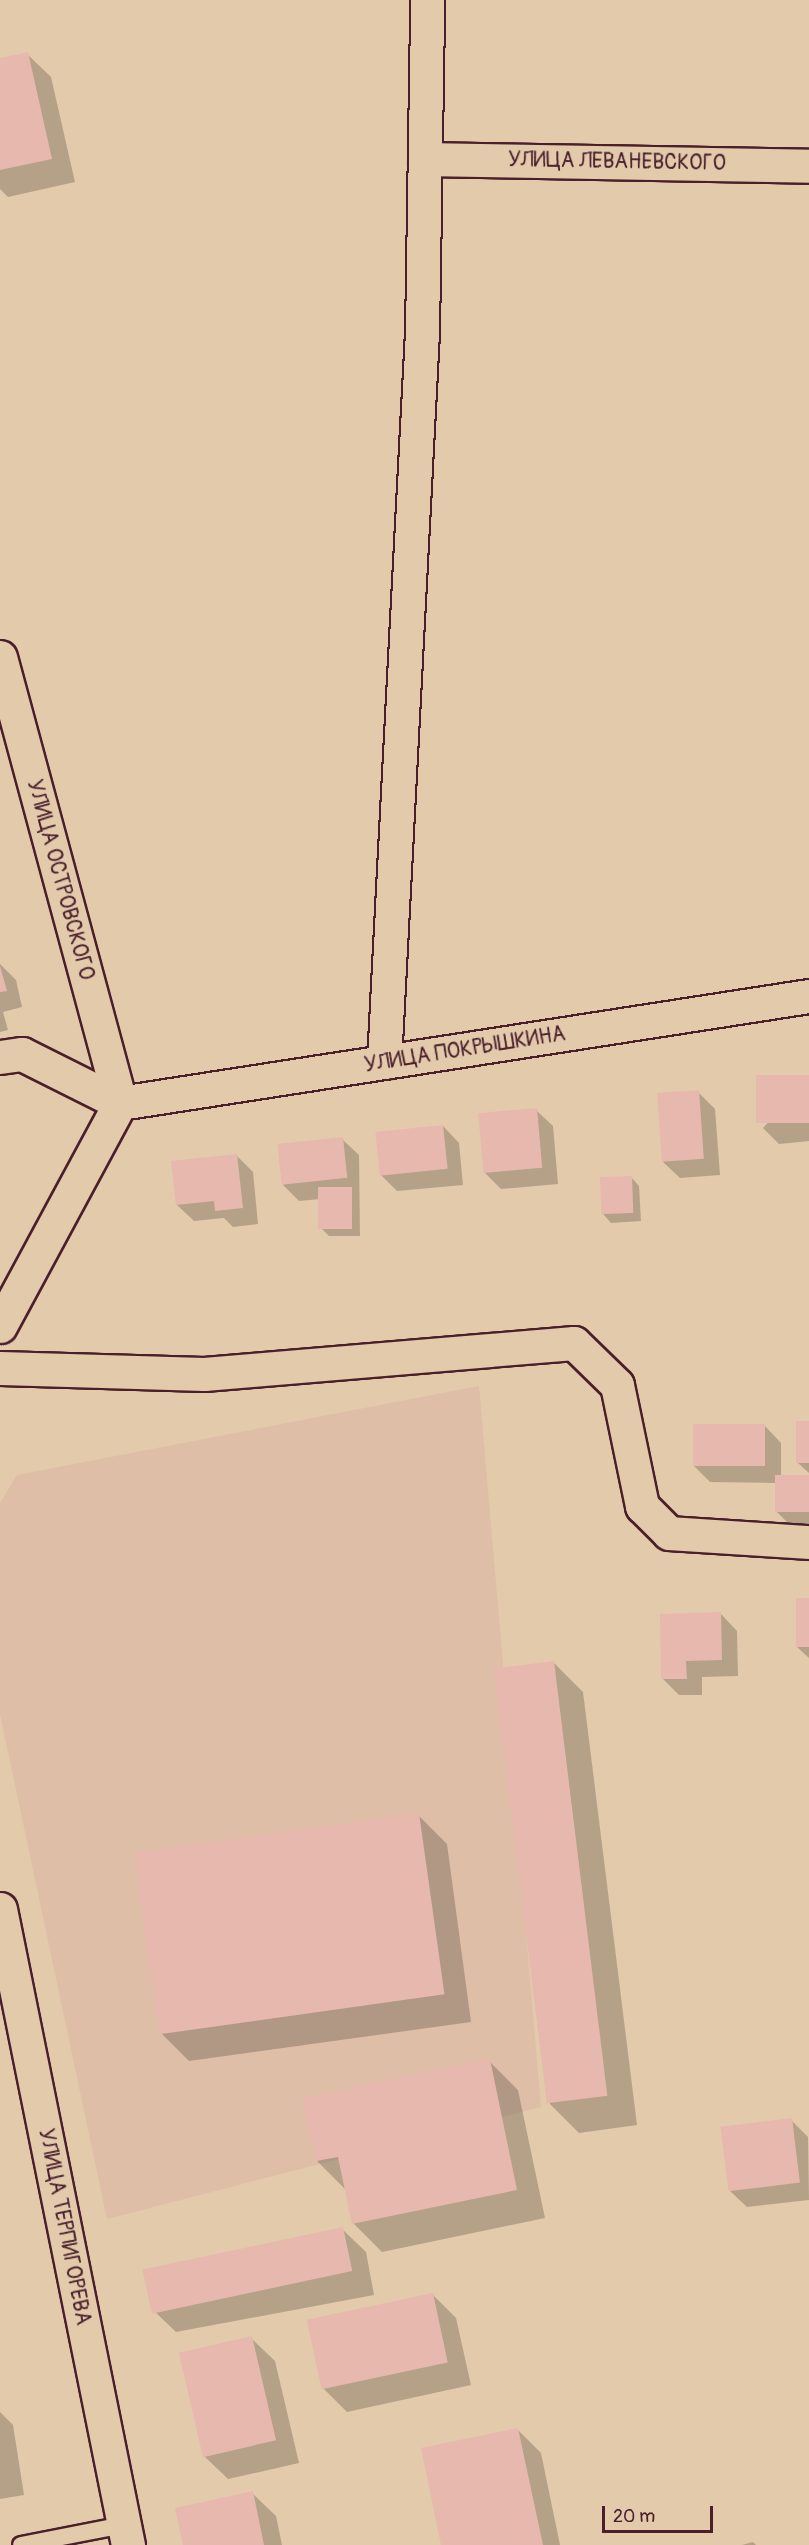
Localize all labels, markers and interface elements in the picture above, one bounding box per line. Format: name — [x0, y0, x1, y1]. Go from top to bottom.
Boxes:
street label: УЛИЦА ЛЕВАНЕВСКОГО — [508, 148, 726, 176]
street label: УЛИЦА ОСТРОВСКОГО — [21, 777, 99, 983]
street label: УЛИЦА ПОКРЫШКИНА — [363, 1022, 567, 1078]
street label: УЛИЦА ТЕРПИГОРЕВА — [33, 2127, 95, 2327]
scale bar — [605, 2494, 716, 2532]
text: 20 m — [613, 2505, 655, 2528]

